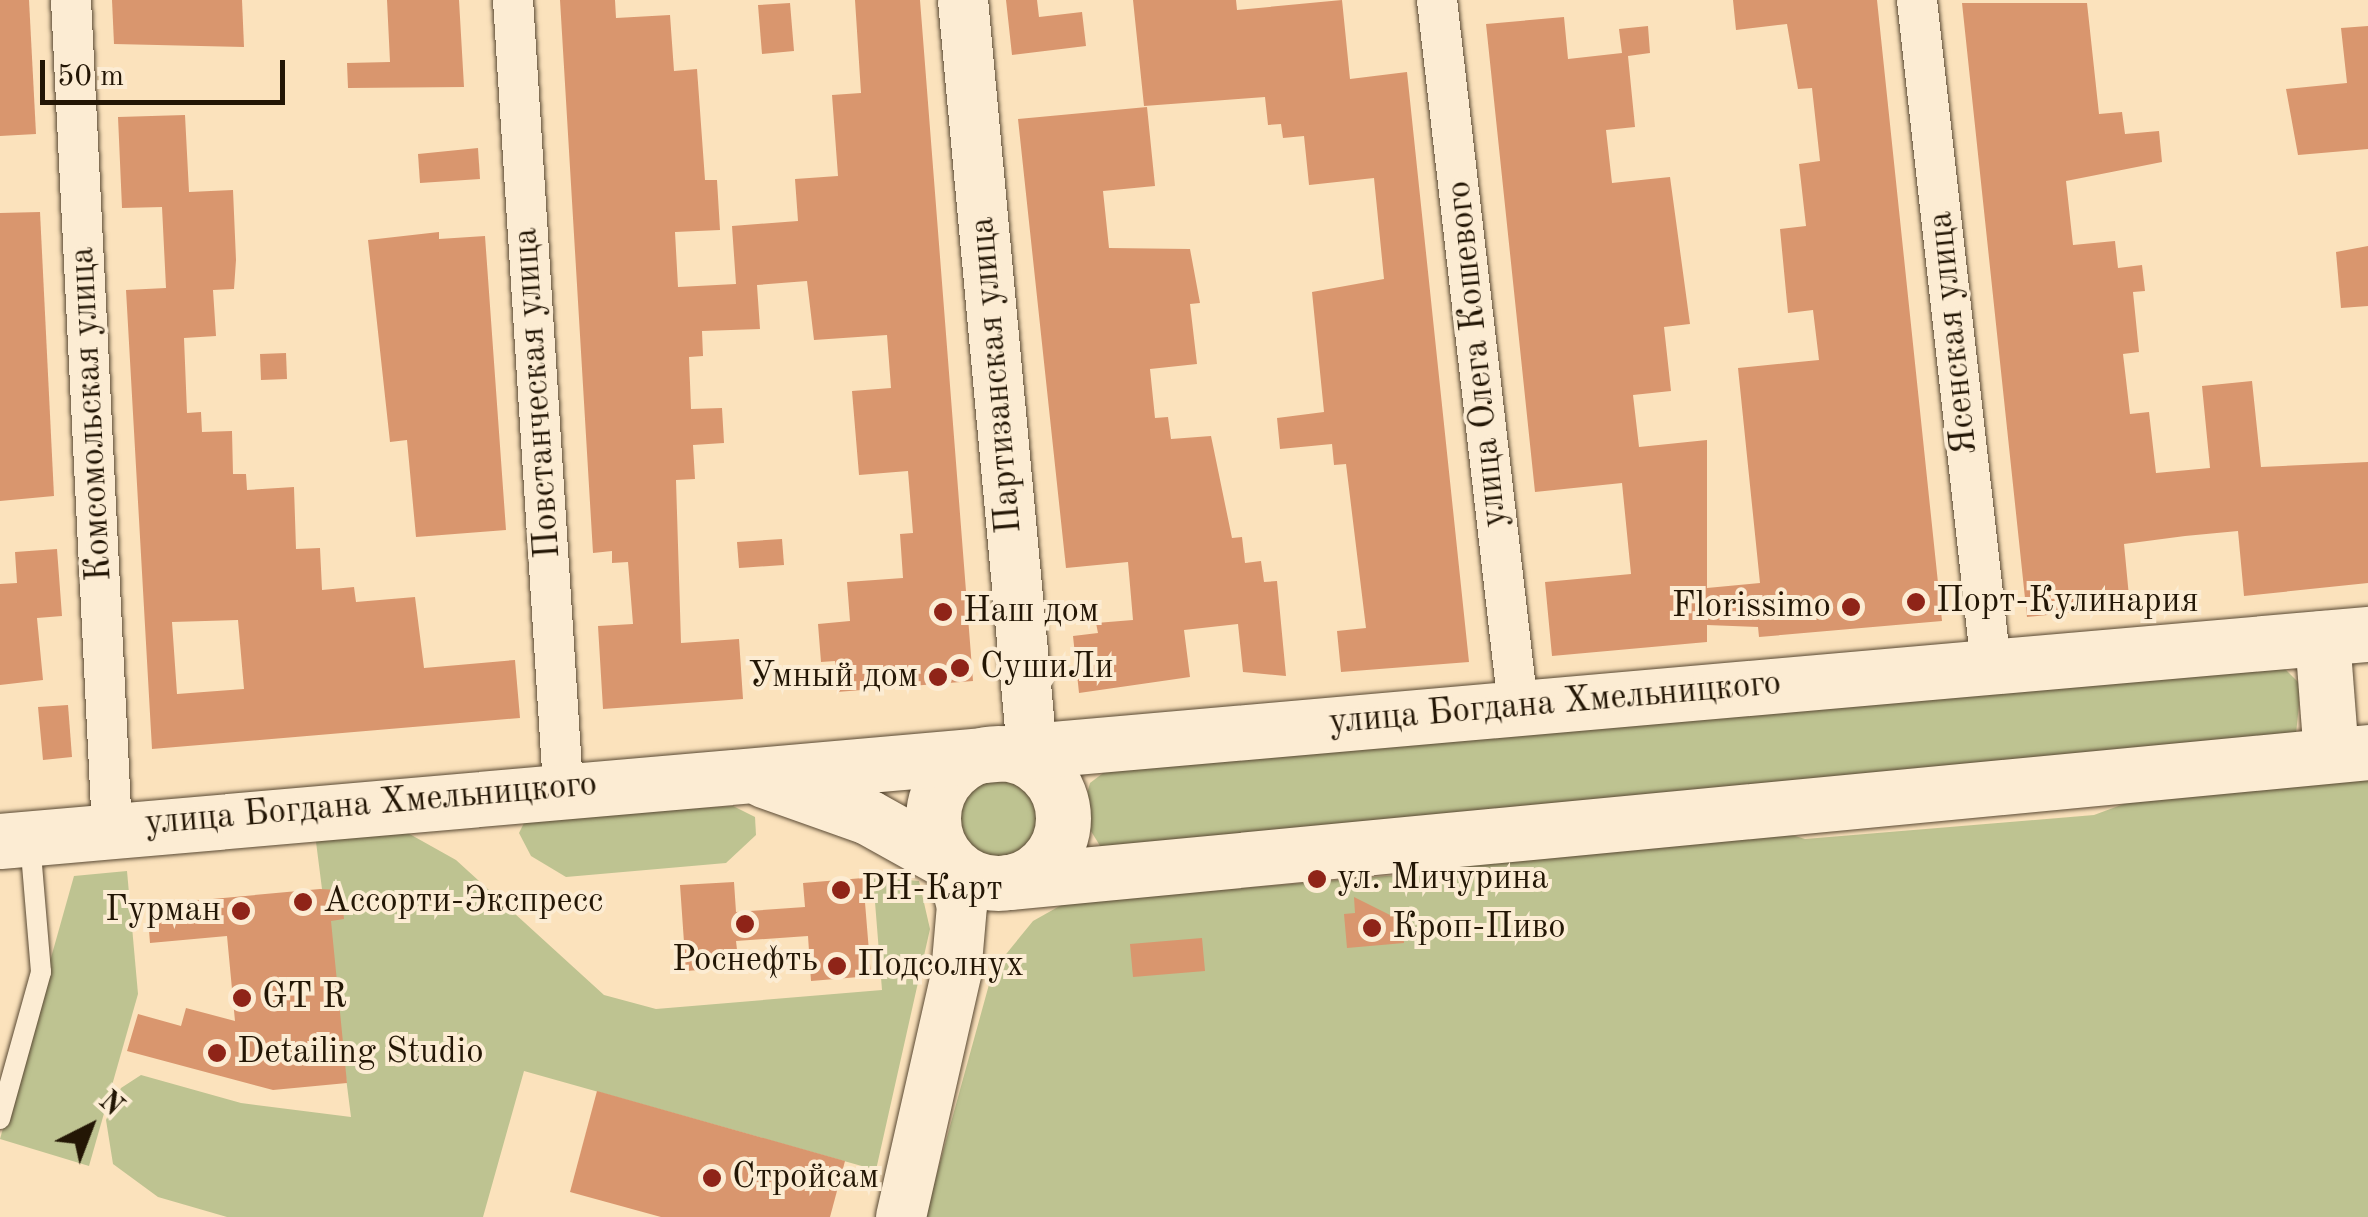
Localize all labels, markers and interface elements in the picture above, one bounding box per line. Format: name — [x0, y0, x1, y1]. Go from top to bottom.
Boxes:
scale bar — [45, 40, 290, 102]
text: 50 m — [57, 62, 124, 92]
street label: улица Олега Кошевого — [1439, 179, 1517, 529]
street label: Ясенская улица — [1920, 209, 1988, 457]
street label: Партизанская улица — [962, 215, 1032, 535]
street label: Повстанческая улица — [505, 226, 571, 560]
street label: Комсомольская улица — [62, 246, 122, 582]
place label: Порт-Кулинария — [1936, 581, 2199, 623]
place label: Florissimo — [1672, 586, 1831, 628]
place label: Наш дом — [963, 591, 1099, 633]
marker: Порт-Кулинария — [1905, 591, 1927, 613]
marker: Florissimo — [1840, 596, 1862, 618]
marker: Наш дом — [932, 601, 954, 623]
place label: СушиЛи — [980, 647, 1114, 689]
place label: Умный дом — [748, 656, 918, 698]
marker: СушиЛи — [949, 657, 971, 679]
street label: улица Богдана Хмельницкого — [1327, 663, 1783, 745]
marker: Умный дом — [927, 666, 949, 688]
street label: улица Богдана Хмельницкого — [143, 764, 599, 846]
place label: ул. Мичурина — [1337, 858, 1548, 900]
marker: ул. Мичурина — [1306, 868, 1328, 890]
place label: РН-Карт — [861, 869, 1003, 911]
marker: РН-Карт — [830, 879, 852, 901]
place label: Ассорти-Экспресс — [323, 881, 603, 923]
place label: Гурман — [105, 890, 221, 932]
marker: Ассорти-Экспресс — [292, 891, 314, 913]
marker: Гурман — [230, 900, 252, 922]
place label: Кроп-Пиво — [1392, 907, 1566, 949]
marker: Роснефть — [734, 913, 756, 935]
marker: Кроп-Пиво — [1361, 917, 1383, 939]
place label: Роснефть — [672, 940, 818, 982]
place label: Подсолнух — [857, 945, 1024, 987]
marker: Подсолнух — [826, 955, 848, 977]
place label: GT R — [262, 977, 347, 1019]
marker: GT R — [231, 987, 253, 1009]
place label: Detailing Studio — [237, 1032, 484, 1074]
marker: Detailing Studio — [206, 1042, 228, 1064]
north arrow — [40, 1077, 140, 1177]
text: N — [93, 1087, 127, 1122]
place label: Стройсам — [732, 1157, 879, 1199]
marker: Стройсам — [701, 1167, 723, 1189]

